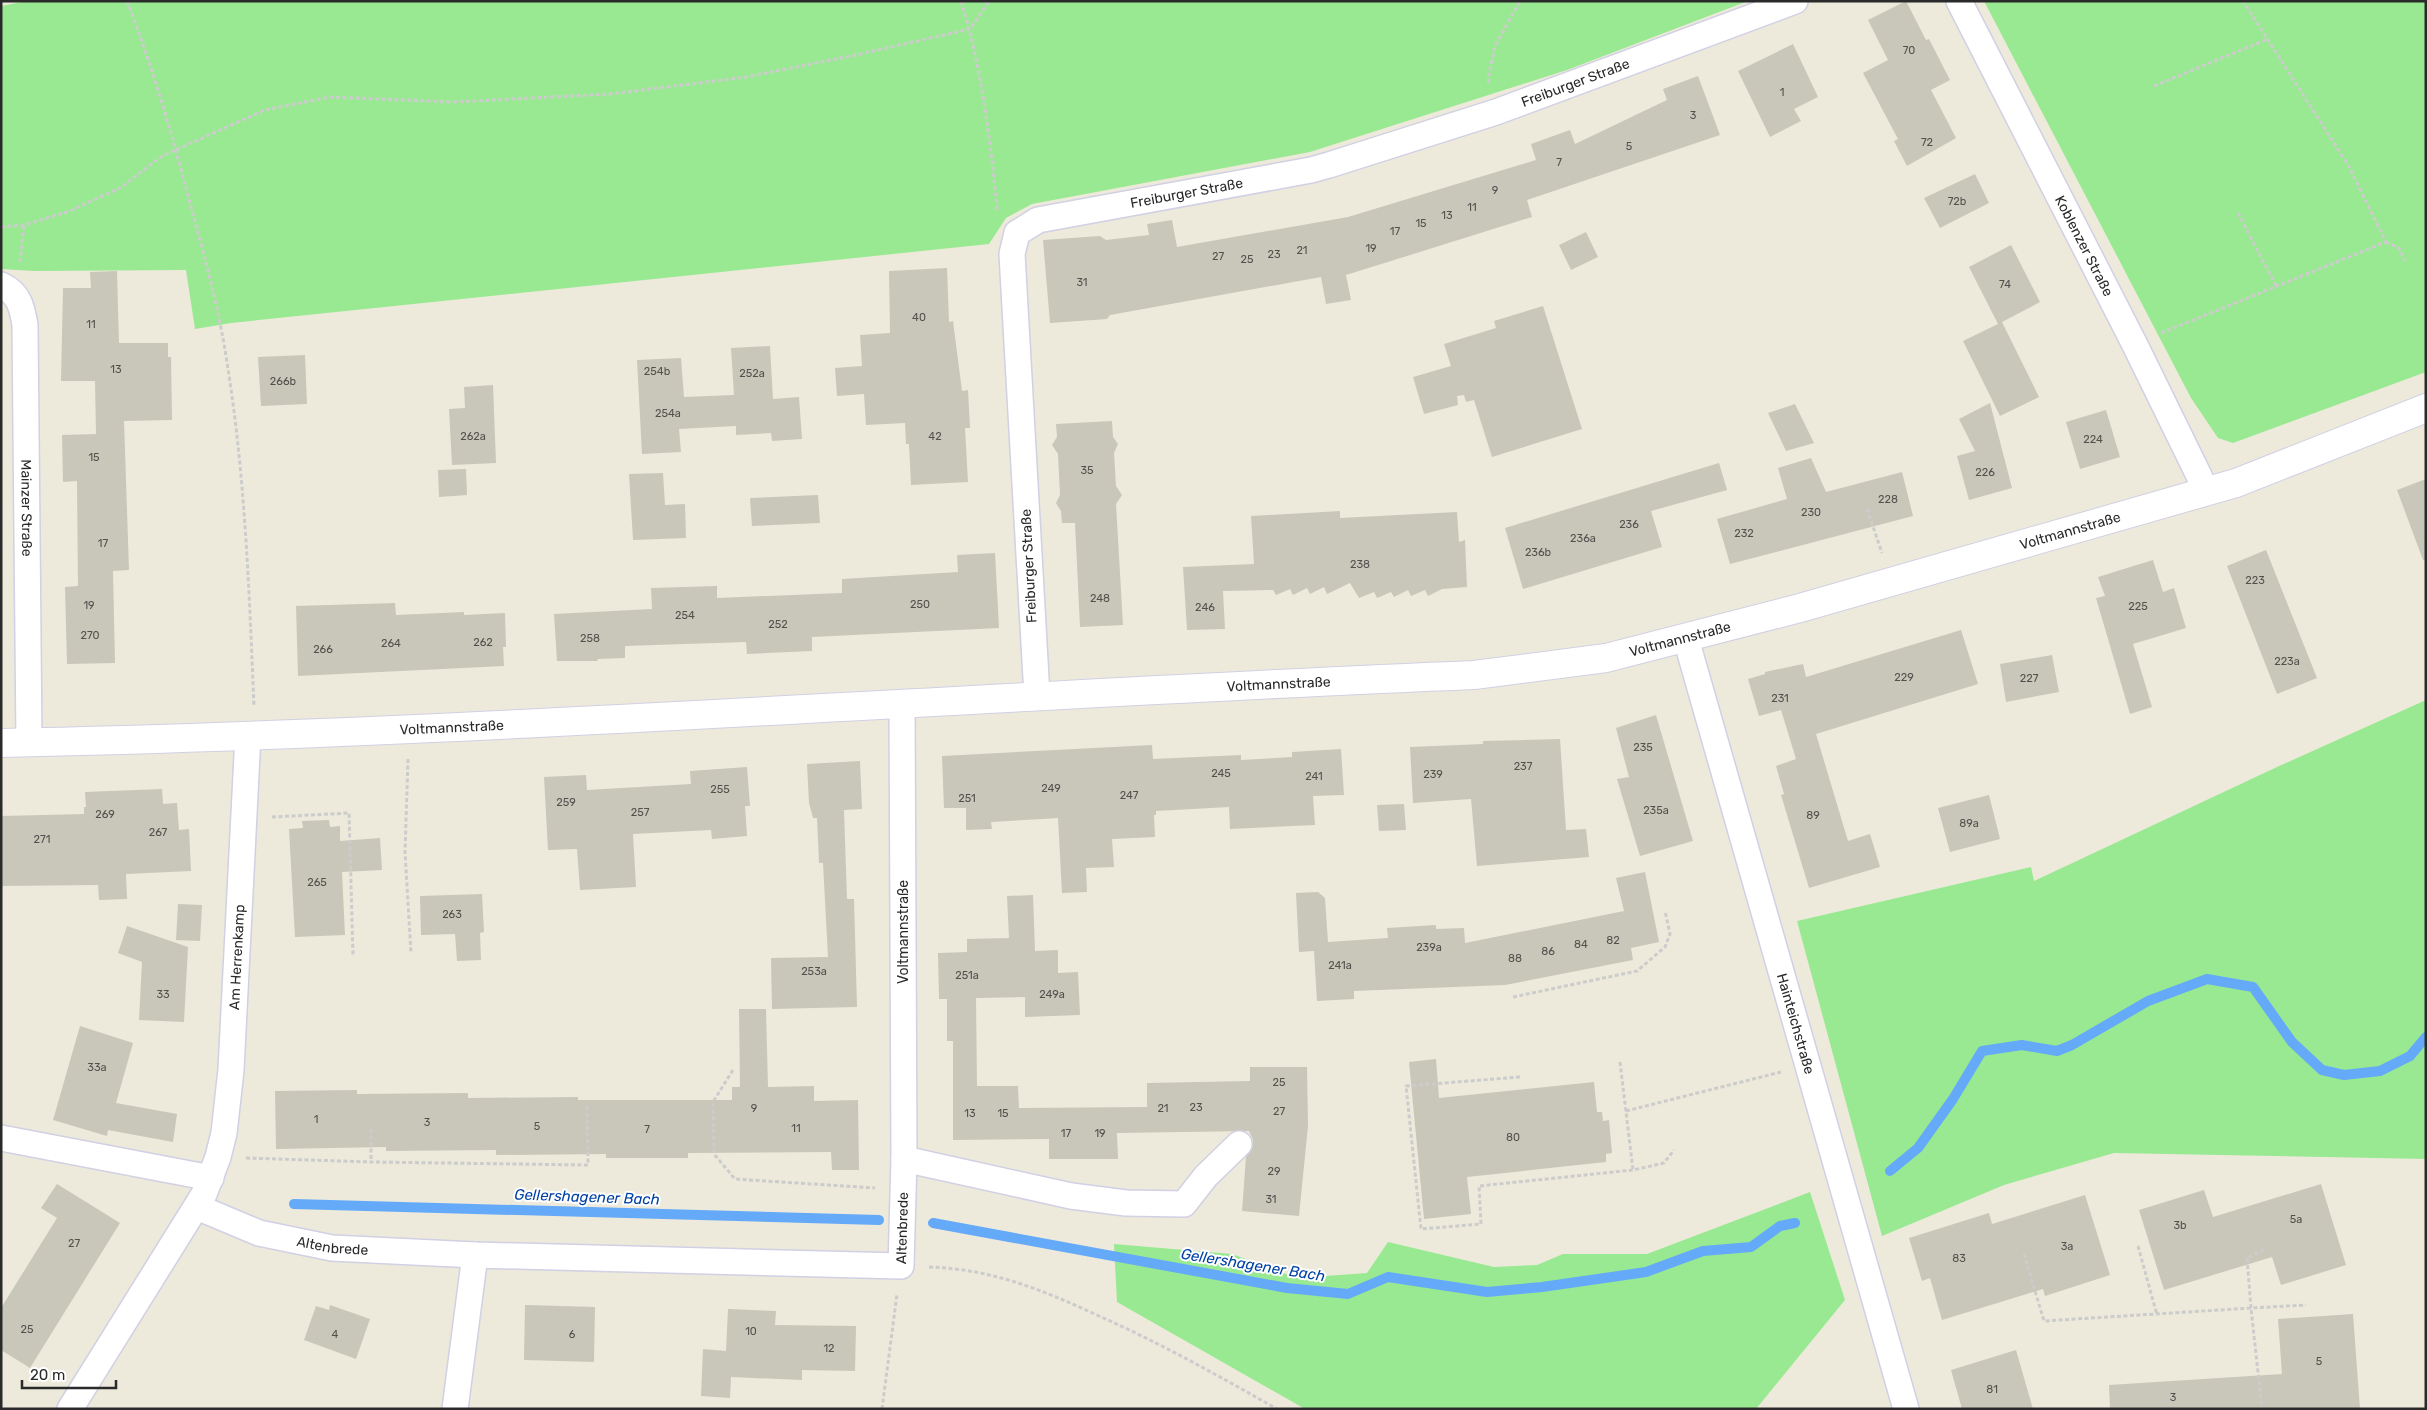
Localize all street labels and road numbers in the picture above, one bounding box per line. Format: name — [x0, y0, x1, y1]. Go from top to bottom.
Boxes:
street label: Freiburger Straße — [1519, 55, 1632, 110]
street label: Freiburger Straße — [1129, 174, 1244, 211]
street label: Koblenzer Straße — [2051, 193, 2117, 299]
street label: Mainzer Straße — [18, 459, 36, 557]
street label: Freiburger Straße — [1018, 508, 1040, 623]
street label: Voltmannstraße — [2018, 508, 2123, 553]
street label: Voltmannstraße — [1627, 618, 1733, 660]
street label: Voltmannstraße — [1226, 673, 1331, 695]
street label: Voltmannstraße — [399, 716, 504, 738]
street label: Voltmannstraße — [895, 880, 912, 984]
street label: Am Herrenkamp — [226, 904, 248, 1010]
street label: Hainteichstraße — [1773, 971, 1818, 1076]
street label: Altenbrede — [893, 1192, 912, 1264]
street label: Altenbrede — [295, 1232, 369, 1258]

